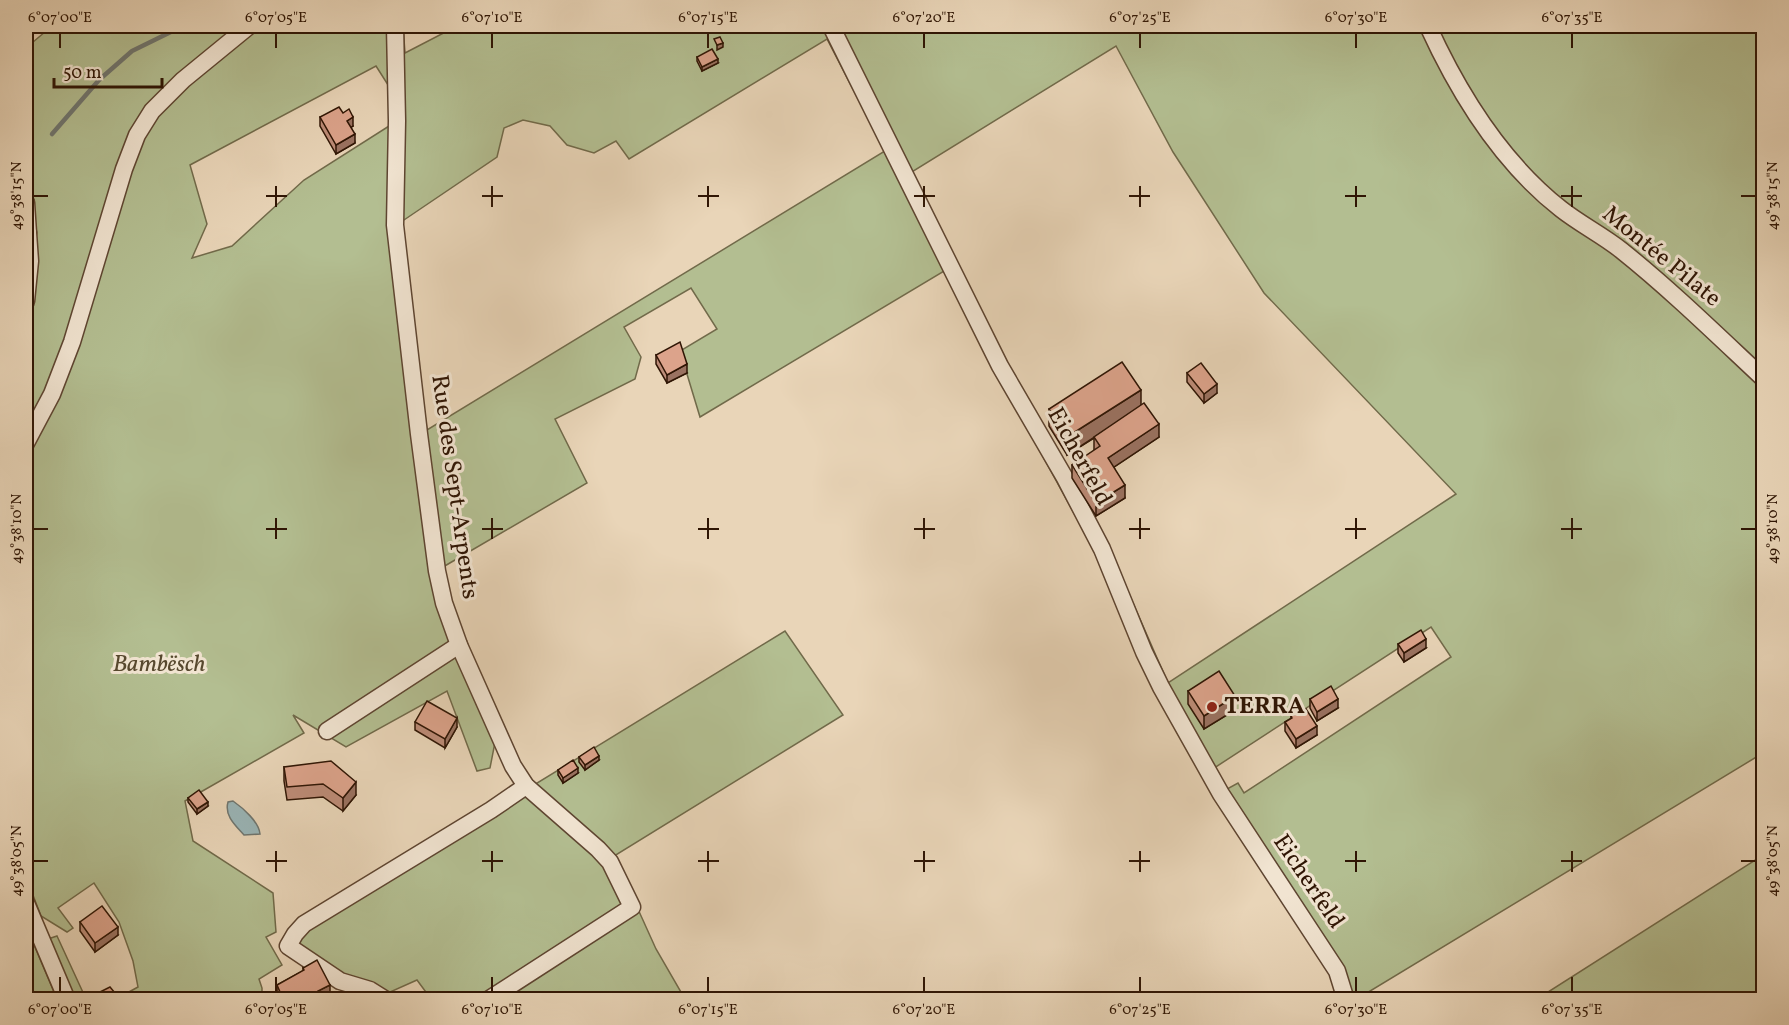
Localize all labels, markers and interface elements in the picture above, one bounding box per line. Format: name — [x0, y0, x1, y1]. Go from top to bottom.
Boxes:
text: 6°07'00"E — [28, 8, 92, 29]
text: 6°07'05"E — [245, 8, 307, 29]
text: 6°07'10"E — [462, 8, 522, 29]
text: 6°07'15"E — [678, 8, 738, 29]
text: 6°07'20"E — [893, 8, 955, 29]
text: 6°07'25"E — [1109, 8, 1171, 29]
text: 6°07'30"E — [1325, 8, 1387, 29]
text: 6°07'35"E — [1541, 8, 1603, 29]
scale bar — [54, 51, 162, 89]
text: 50 m — [63, 61, 102, 86]
text: 49°38'15"N — [7, 161, 28, 231]
text: 49°38'15"N — [1763, 161, 1784, 231]
street label: Montée Pilate — [1594, 198, 1728, 316]
street label: Rue des Sept-Arpents — [421, 373, 487, 601]
street label: Eicherfeld — [1038, 402, 1120, 512]
text: 49°38'10"N — [7, 494, 28, 564]
text: 49°38'10"N — [1763, 494, 1784, 564]
park label: Bambësch — [113, 648, 205, 682]
place label: TERRA — [1224, 690, 1305, 724]
marker: TERRA — [1205, 700, 1219, 714]
text: 49°38'05"N — [7, 825, 28, 897]
text: 49°38'05"N — [1763, 825, 1784, 897]
street label: Eicherfeld — [1264, 828, 1352, 936]
text: 6°07'00"E — [28, 1000, 92, 1021]
text: 6°07'05"E — [245, 1000, 307, 1021]
text: 6°07'10"E — [462, 1000, 522, 1021]
text: 6°07'15"E — [678, 1000, 738, 1021]
text: 6°07'20"E — [893, 1000, 955, 1021]
text: 6°07'25"E — [1109, 1000, 1171, 1021]
text: 6°07'30"E — [1325, 1000, 1387, 1021]
text: 6°07'35"E — [1541, 1000, 1603, 1021]

